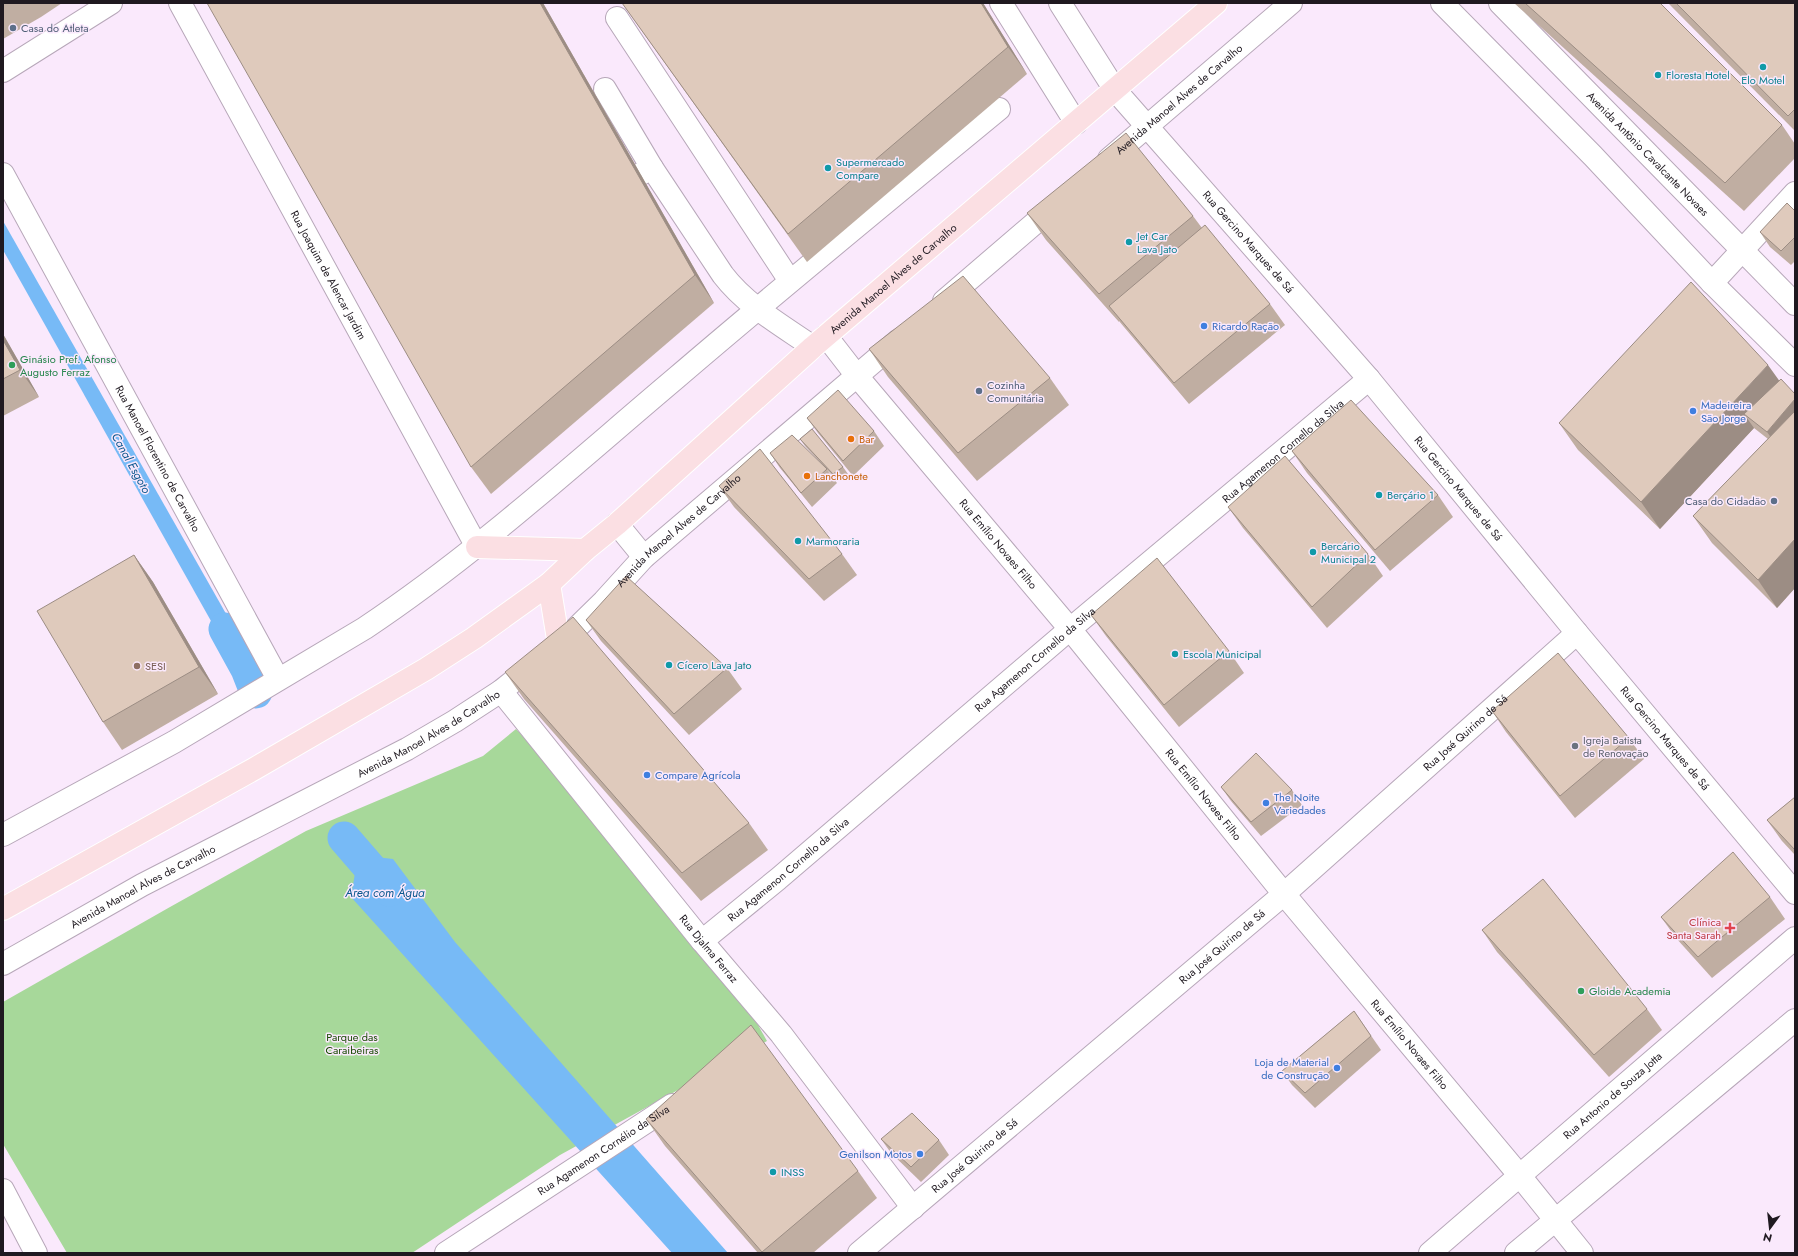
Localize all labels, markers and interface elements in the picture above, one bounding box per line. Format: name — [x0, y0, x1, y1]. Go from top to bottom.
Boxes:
place label: Casa do Atleta — [21, 20, 88, 36]
marker: Casa do Atleta — [8, 23, 18, 33]
street label: Avenida Manoel Alves de Carvalho — [1112, 40, 1246, 158]
marker: Elo Motel — [1758, 62, 1768, 72]
place label: Floresta Hotel — [1666, 67, 1730, 83]
marker: Floresta Hotel — [1653, 70, 1663, 80]
place label: Elo Motel — [1741, 72, 1785, 88]
street label: Avenida Antônio Cavalcante Novaes — [1583, 88, 1713, 220]
place label: Supermercado Compare — [836, 154, 904, 183]
marker: Supermercado Compare — [823, 163, 833, 173]
street label: Rua Gercino Marques de Sá — [1199, 187, 1298, 296]
street label: Rua Joaquim de Alencar Jardim — [287, 208, 370, 343]
street label: Avenida Manoel Alves de Carvalho — [826, 220, 960, 338]
place label: Jet Car Lava Jato — [1135, 228, 1177, 257]
marker: Jet Car Lava Jato — [1124, 237, 1134, 247]
place label: Ricardo Ração — [1212, 318, 1279, 334]
marker: Ricardo Ração — [1199, 321, 1209, 331]
place label: Ginásio Pref. Afonso Augusto Ferraz — [20, 351, 117, 380]
marker: Ginásio Pref. Afonso Augusto Ferraz — [7, 360, 17, 370]
place label: Cozinha Comunitária — [987, 377, 1043, 406]
street label: Rua Manoel Florentino de Carvalho — [112, 382, 204, 535]
marker: Cozinha Comunitária — [974, 386, 984, 396]
street label: Rua Agamenon Cornello da Silva — [1219, 395, 1347, 507]
place label: Madeireira São Jorge — [1701, 397, 1751, 426]
marker: Madeireira São Jorge — [1688, 406, 1698, 416]
water label: Canal Esgoto — [107, 429, 155, 497]
place label: Bar — [859, 431, 874, 447]
street label: Rua Gercino Marques de Sá — [1411, 432, 1506, 544]
marker: Bar — [846, 434, 856, 444]
place label: Lanchonete — [815, 468, 868, 484]
street label: Avenida Manoel Alves de Carvalho — [612, 470, 744, 591]
marker: Lanchonete — [802, 471, 812, 481]
place label: Berçário 1 — [1387, 487, 1434, 503]
marker: Berçário 1 — [1374, 490, 1384, 500]
place label: Casa do Cidadão — [1685, 493, 1766, 509]
street label: Rua Emílio Novaes Filho — [956, 495, 1041, 592]
marker: Casa do Cidadão — [1769, 496, 1779, 506]
place label: Marmoraria — [806, 533, 860, 549]
marker: Marmoraria — [793, 536, 803, 546]
place label: Bercário Municipal 2 — [1321, 538, 1376, 567]
marker: Bercário Municipal 2 — [1308, 547, 1318, 557]
street label: Rua Agamenon Cornello da Silva — [971, 603, 1099, 715]
place label: Escola Municipal — [1183, 646, 1261, 662]
marker: Escola Municipal — [1170, 649, 1180, 659]
place label: Cícero Lava Jato — [677, 657, 751, 673]
place label: SESI — [145, 658, 166, 674]
marker: Cícero Lava Jato — [664, 660, 674, 670]
marker: SESI — [132, 661, 142, 671]
street label: Rua Gercino Marques de Sá — [1617, 682, 1713, 794]
street label: Avenida Manoel Alves de Carvalho — [354, 686, 503, 781]
street label: Rua José Quirino de Sá — [1419, 691, 1511, 775]
place label: Igreja Batista de Renovação — [1583, 732, 1648, 761]
marker: Igreja Batista de Renovação — [1570, 741, 1580, 751]
street label: Rua Emílio Novaes Filho — [1162, 745, 1245, 844]
place label: Compare Agrícola — [655, 767, 741, 783]
marker: Compare Agrícola — [642, 770, 652, 780]
place label: The Noite Variedades — [1274, 789, 1326, 818]
marker: The Noite Variedades — [1261, 798, 1271, 808]
street label: Rua Agamenon Cornello da Silva — [724, 814, 852, 925]
street label: Avenida Manoel Alves de Carvalho — [67, 841, 218, 932]
water label: Área com Água — [344, 884, 425, 902]
street label: Rua José Quirino de Sá — [1175, 905, 1268, 988]
street label: Rua Djalma Ferraz — [676, 911, 742, 986]
place label: Clínica Santa Sarah — [1667, 914, 1721, 943]
marker: Clínica Santa Sarah — [1724, 922, 1736, 934]
place label: Gloide Academia — [1589, 983, 1671, 999]
marker: Gloide Academia — [1576, 986, 1586, 996]
street label: Rua Emílio Novaes Filho — [1367, 996, 1452, 1093]
park label: Parque das Caraibeiras — [325, 1029, 379, 1058]
street label: Rua Antonio de Souza Jotta — [1559, 1048, 1665, 1143]
place label: Loja de Material de Construção — [1255, 1054, 1329, 1083]
marker: Loja de Material de Construção — [1332, 1063, 1342, 1073]
street label: Rua Agamenon Cornélio da Silva — [534, 1101, 672, 1199]
street label: Rua José Quirino de Sá — [928, 1114, 1021, 1197]
place label: Genilson Motos — [839, 1146, 913, 1162]
marker: Genilson Motos — [915, 1149, 925, 1159]
place label: INSS — [781, 1164, 804, 1180]
marker: INSS — [768, 1167, 778, 1177]
north arrow — [1750, 1208, 1790, 1248]
text: N — [1761, 1229, 1774, 1247]

